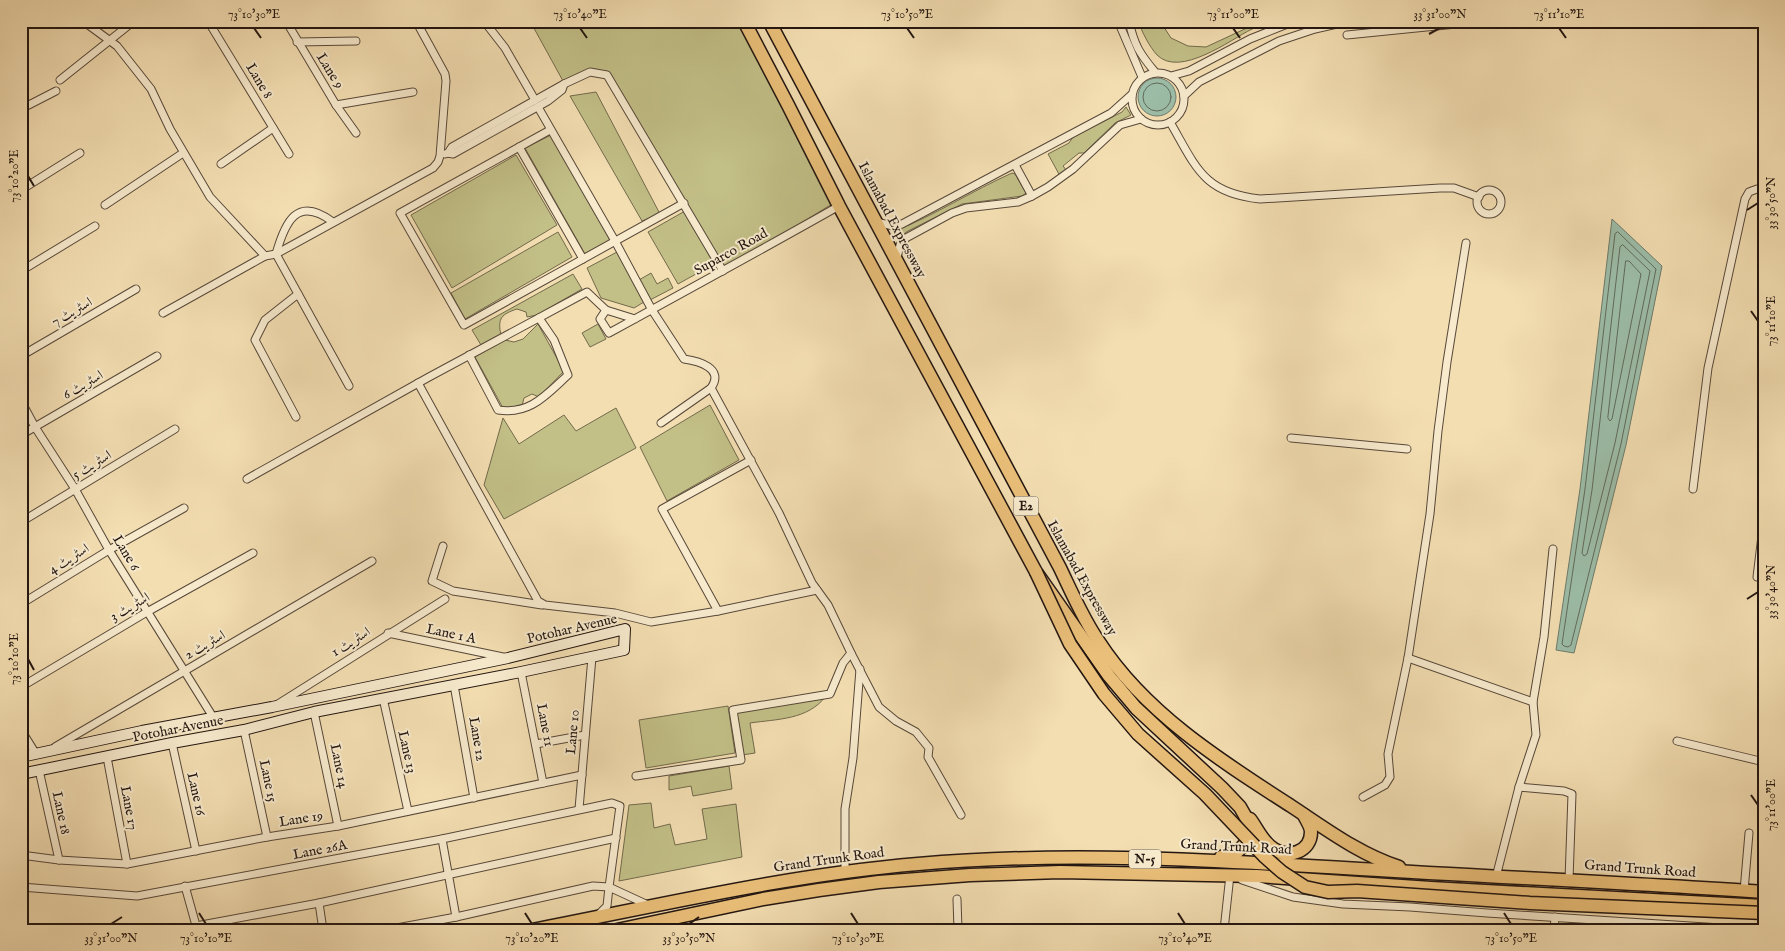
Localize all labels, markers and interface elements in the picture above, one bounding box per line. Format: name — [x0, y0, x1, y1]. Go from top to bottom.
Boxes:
text: 73°10'30"E — [228, 7, 280, 22]
text: 73°10'40"E — [553, 7, 607, 22]
text: 73°10'50"E — [881, 7, 933, 22]
text: 73°11'00"E — [1207, 7, 1259, 22]
text: 33°31'00"N — [1413, 7, 1467, 22]
text: 73°11'10"E — [1534, 7, 1584, 22]
street label: Lane 9 — [312, 50, 348, 92]
street label: Lane 8 — [241, 60, 277, 102]
text: 73°10'20"E — [7, 149, 22, 203]
street label: Islamabad Expressway — [854, 159, 930, 281]
text: 33°30'50"N — [1764, 176, 1779, 230]
street label: Suparco Road — [691, 224, 771, 280]
street label: اسٹریٹ 7 — [48, 293, 96, 331]
text: 73°11'10"E — [1764, 296, 1779, 346]
street label: اسٹریٹ 6 — [60, 366, 106, 404]
street label: اسٹریٹ 5 — [69, 446, 115, 484]
road number: E2 — [1014, 496, 1038, 516]
street label: Islamabad Expressway — [1043, 517, 1121, 639]
street label: Lane 6 — [108, 532, 144, 575]
street label: اسٹریٹ 4 — [45, 540, 93, 578]
text: 33°30'40"N — [1764, 564, 1779, 619]
street label: اسٹریٹ 3 — [107, 588, 153, 626]
street label: Potohar Avenue — [525, 610, 619, 648]
street label: Lane 1 A — [424, 620, 478, 648]
street label: اسٹریٹ 1 — [328, 623, 374, 661]
street label: اسٹریٹ 2 — [181, 626, 229, 664]
text: 73°10'10"E — [7, 633, 22, 685]
street label: Lane 11 — [532, 702, 558, 748]
street label: Lane 10 — [562, 709, 584, 755]
street label: Potohar Avenue — [131, 711, 225, 747]
street label: Lane 12 — [464, 715, 490, 763]
street label: Lane 13 — [393, 729, 421, 775]
street label: Lane 14 — [326, 742, 353, 790]
street label: Lane 15 — [255, 758, 281, 804]
street label: Lane 16 — [182, 771, 210, 819]
text: 73°11'00"E — [1764, 779, 1779, 831]
street label: Lane 17 — [116, 784, 142, 832]
street label: Lane 18 — [48, 790, 74, 836]
street label: Lane 19 — [278, 807, 324, 831]
street label: Grand Trunk Road — [1180, 835, 1293, 859]
street label: Lane 26A — [291, 836, 349, 864]
street label: Grand Trunk Road — [773, 843, 886, 877]
road number: N-5 — [1129, 850, 1161, 869]
street label: Grand Trunk Road — [1584, 856, 1697, 882]
text: 33°31'00"N — [84, 931, 138, 946]
text: 73°10'10"E — [180, 931, 232, 946]
text: 73°10'20"E — [505, 931, 559, 946]
text: 33°30'50"N — [663, 931, 716, 946]
text: 73°10'30"E — [832, 931, 884, 946]
text: 73°10'40"E — [1158, 931, 1212, 946]
text: 73°10'50"E — [1485, 931, 1537, 946]

